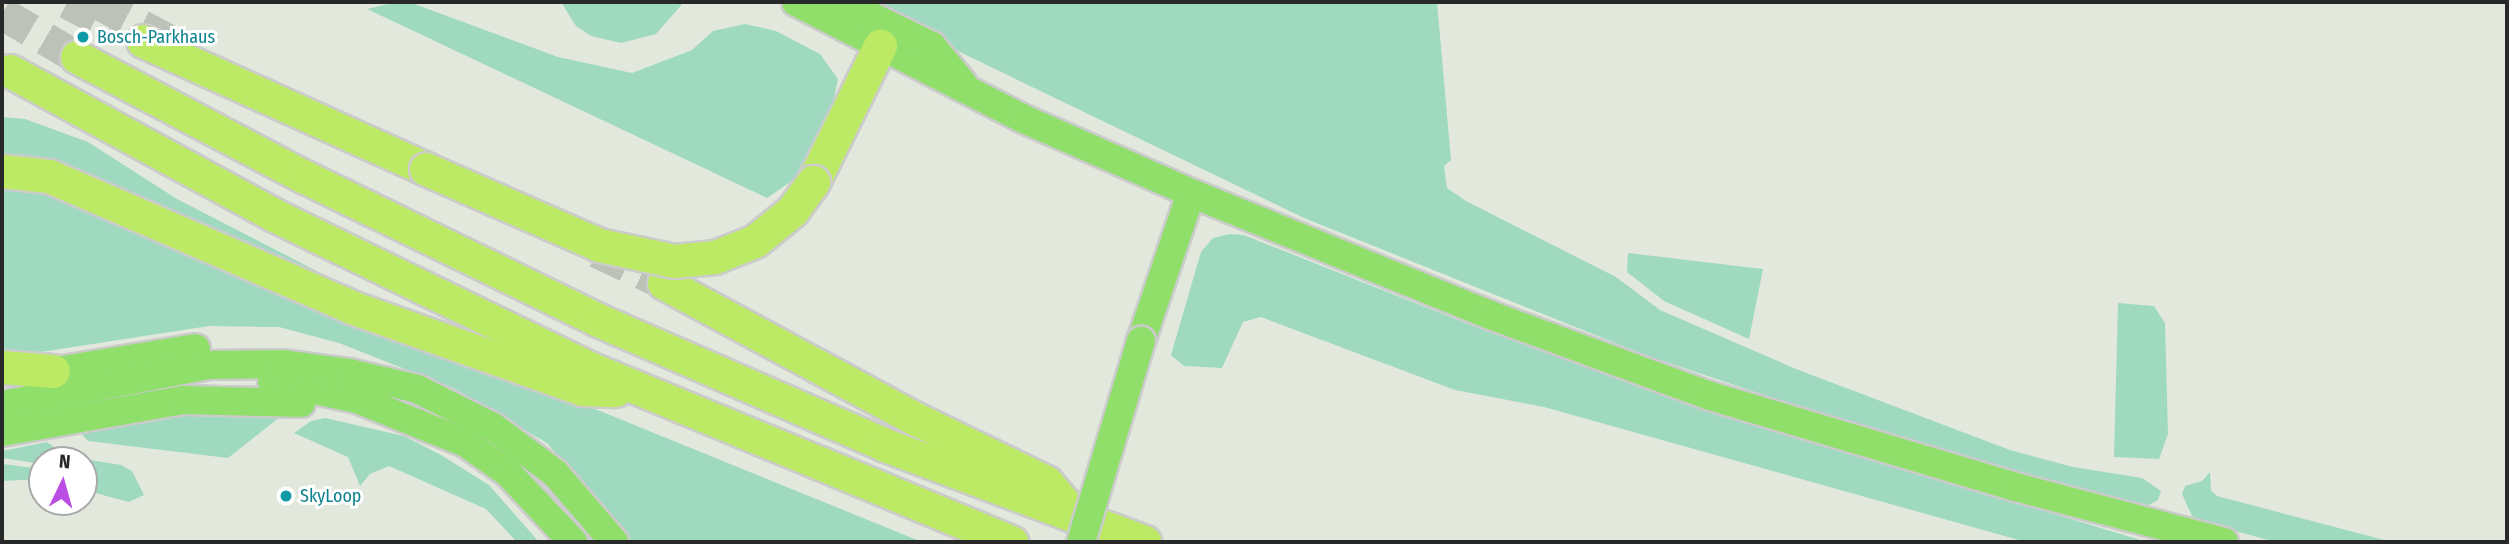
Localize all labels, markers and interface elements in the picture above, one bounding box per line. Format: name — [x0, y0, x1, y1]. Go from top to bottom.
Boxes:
place label: Bosch-Parkhaus — [97, 26, 215, 48]
marker: Bosch-Parkhaus — [75, 29, 91, 45]
north arrow — [28, 446, 98, 516]
text: N — [58, 450, 71, 474]
place label: SkyLoop — [300, 485, 361, 507]
marker: SkyLoop — [278, 488, 294, 504]

